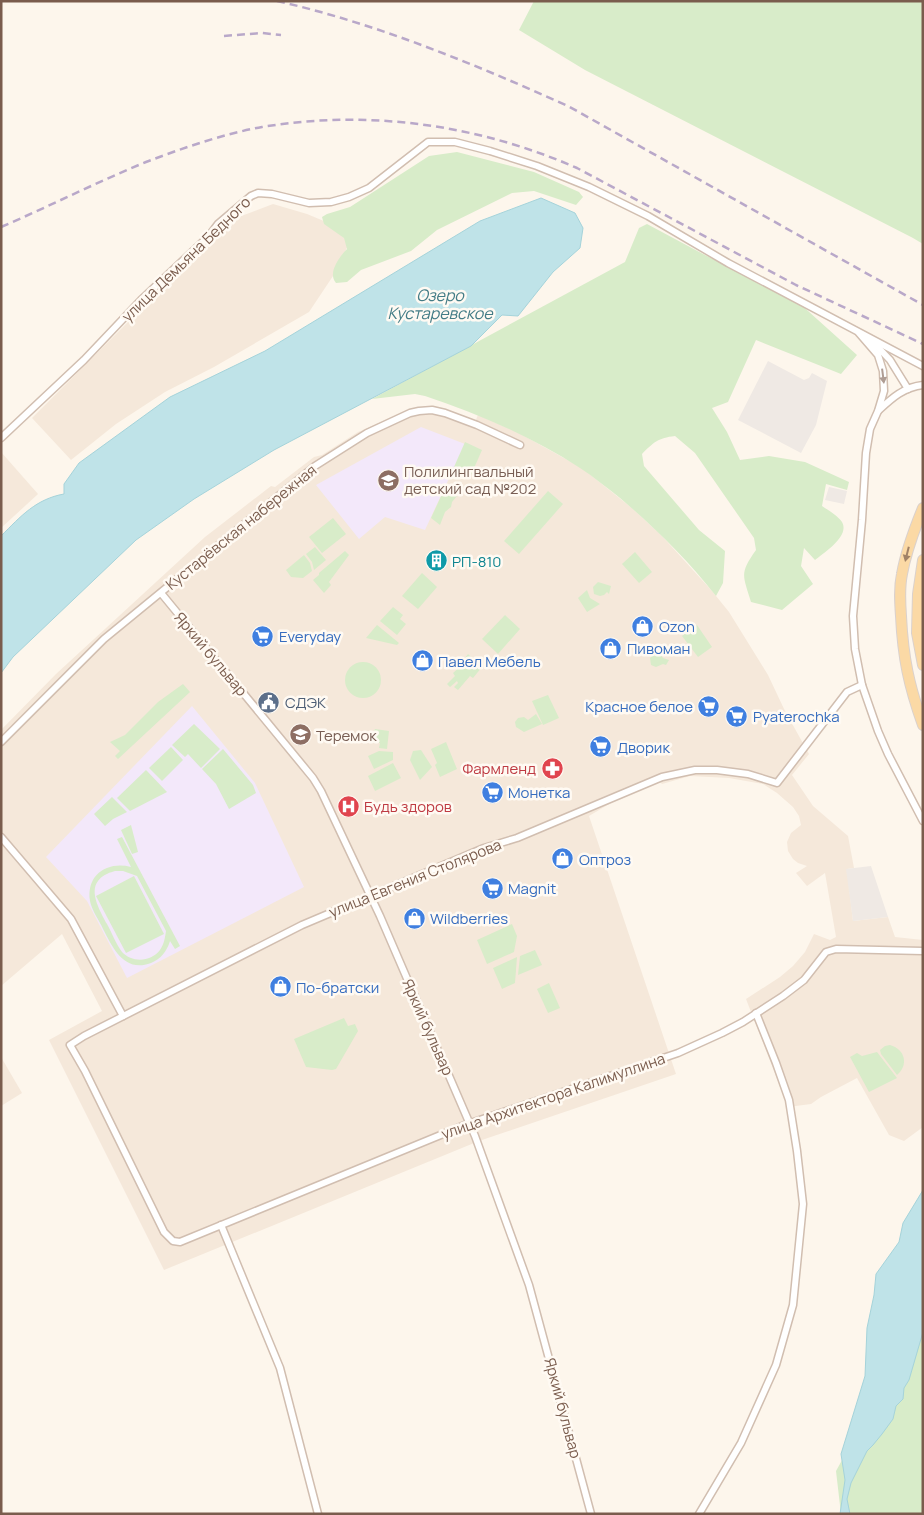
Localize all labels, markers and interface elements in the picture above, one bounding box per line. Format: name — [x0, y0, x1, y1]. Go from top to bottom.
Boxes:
street label: улица Демьяна Бедного — [117, 192, 255, 326]
water label: Озеро Кустаревское — [387, 284, 494, 324]
one-way arrow — [879, 368, 887, 384]
street label: Кустарёвская набережная — [161, 459, 321, 595]
place label: Полилингвальный детский сад №202 — [404, 461, 536, 499]
school or university icon: Полилингвальный детский сад №202 — [376, 468, 400, 492]
one-way arrow — [903, 546, 911, 561]
building icon: РП-810 — [424, 549, 448, 573]
place label: РП-810 — [452, 551, 501, 572]
street label: Яркий бульвар — [170, 608, 252, 701]
shop icon: Ozon — [631, 614, 655, 638]
place label: Ozon — [659, 616, 695, 637]
supermarket icon: Everyday — [251, 624, 275, 648]
place label: Everyday — [279, 626, 341, 647]
shop icon: Пивоман — [599, 636, 623, 660]
place label: Пивоман — [627, 638, 690, 659]
shop icon: Павел Мебель — [410, 649, 434, 673]
place label: Павел Мебель — [438, 651, 541, 672]
public building icon: СДЭК — [257, 690, 281, 714]
place label: СДЭК — [285, 692, 326, 713]
supermarket icon: Красное белое — [697, 694, 721, 718]
place label: Красное белое — [585, 696, 693, 717]
supermarket icon: Pyaterochka — [725, 704, 749, 728]
place label: Pyaterochka — [753, 706, 840, 727]
school or university icon: Теремок — [288, 723, 312, 747]
place label: Теремок — [316, 725, 377, 746]
supermarket icon: Дворик — [589, 735, 613, 759]
place label: Дворик — [617, 737, 670, 758]
pharmacy icon: Фармленд — [540, 756, 564, 780]
place label: Фармленд — [463, 758, 536, 779]
supermarket icon: Монетка — [480, 780, 504, 804]
place label: Монетка — [508, 782, 570, 803]
hospital icon: Будь здоров — [336, 794, 360, 818]
place label: Будь здоров — [364, 796, 452, 817]
street label: улица Евгения Столярова — [326, 834, 504, 922]
shop icon: Оптроз — [551, 847, 575, 871]
place label: Оптроз — [579, 849, 631, 870]
supermarket icon: Magnit — [480, 876, 504, 900]
place label: Magnit — [508, 878, 556, 899]
shop icon: Wildberries — [402, 906, 426, 930]
place label: Wildberries — [430, 908, 508, 929]
shop icon: По-братски — [268, 975, 292, 999]
street label: Яркий бульвар — [397, 975, 459, 1079]
place label: По-братски — [296, 977, 379, 998]
street label: улица Архитектора Калимуллина — [438, 1048, 668, 1144]
street label: Яркий бульвар — [539, 1355, 587, 1461]

